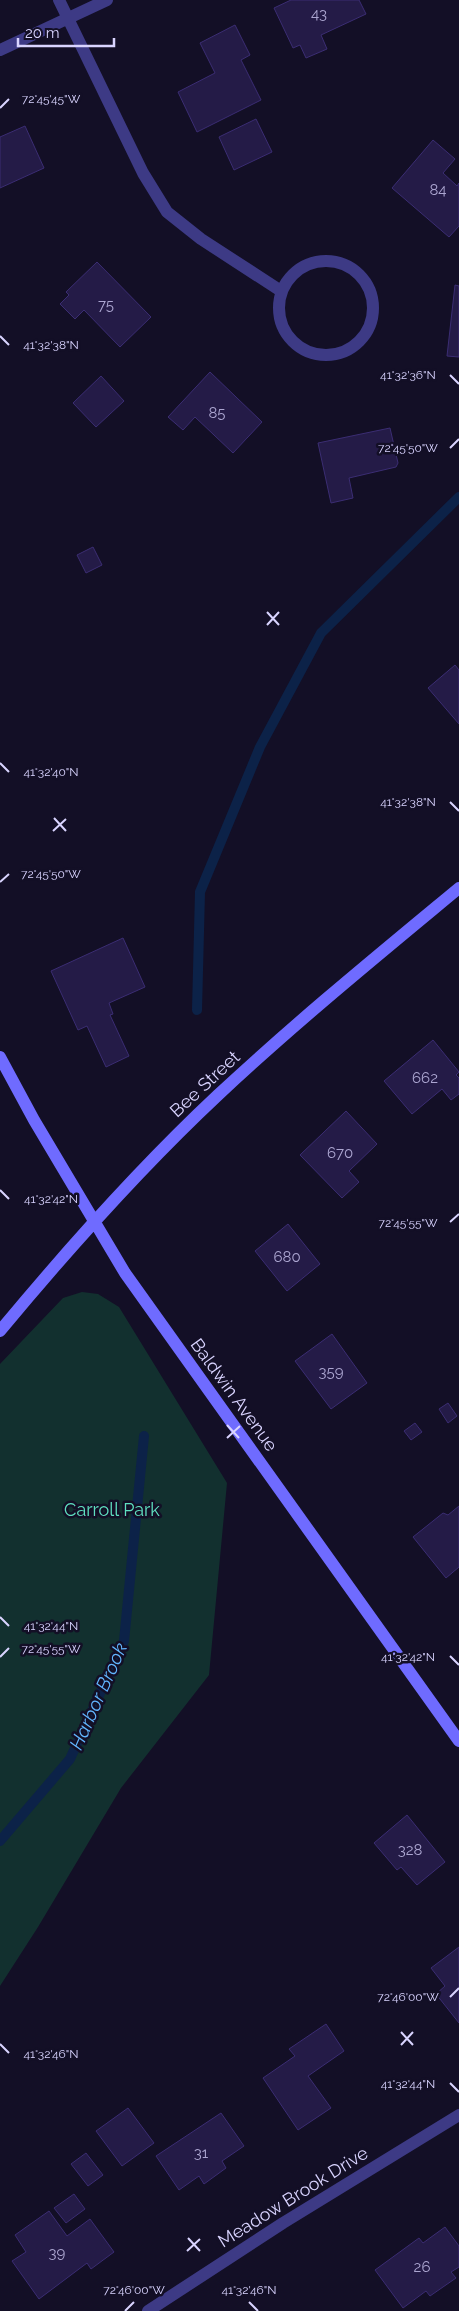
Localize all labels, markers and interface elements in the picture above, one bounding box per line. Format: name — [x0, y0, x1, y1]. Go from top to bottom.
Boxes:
house number: 43 — [311, 5, 327, 23]
scale bar — [18, 15, 114, 47]
text: 20 m — [25, 24, 60, 42]
text: 72°45'45"W — [22, 92, 81, 106]
house number: 84 — [429, 181, 447, 199]
house number: 75 — [98, 296, 114, 314]
text: 41°32'38"N — [23, 338, 79, 352]
text: 41°32'36"N — [380, 368, 436, 382]
house number: 85 — [208, 404, 226, 422]
text: 72°45'50"W — [378, 441, 438, 455]
text: 41°32'40"N — [23, 765, 79, 779]
text: 41°32'38"N — [380, 795, 436, 809]
text: 72°45'50"W — [21, 867, 81, 881]
street label: Bee Street — [165, 1046, 244, 1121]
house number: 662 — [412, 1069, 438, 1087]
house number: 670 — [327, 1144, 353, 1162]
text: 41°32'42"N — [24, 1192, 78, 1206]
text: 72°45'55"W — [378, 1216, 438, 1230]
house number: 680 — [273, 1248, 301, 1266]
street label: Baldwin Avenue — [186, 1334, 283, 1455]
house number: 359 — [319, 1363, 344, 1381]
park label: Carroll Park — [64, 1499, 160, 1520]
text: 41°32'44"N — [24, 1619, 78, 1633]
water label: Harbor Brook — [65, 1639, 131, 1753]
text: 72°45'55"W — [21, 1642, 81, 1656]
text: 41°32'42"N — [381, 1650, 435, 1664]
house number: 328 — [398, 1841, 422, 1859]
text: 72°46'00"W — [377, 1990, 439, 2004]
text: 41°32'46"N — [23, 2047, 79, 2061]
text: 41°32'44"N — [381, 2077, 435, 2091]
street label: Meadow Brook Drive — [214, 2142, 372, 2251]
house number: 31 — [194, 2144, 209, 2162]
house number: 39 — [49, 2244, 66, 2262]
house number: 26 — [414, 2258, 430, 2276]
text: 72°46'00"W — [103, 2283, 165, 2297]
text: 41°32'46"N — [221, 2283, 277, 2297]

